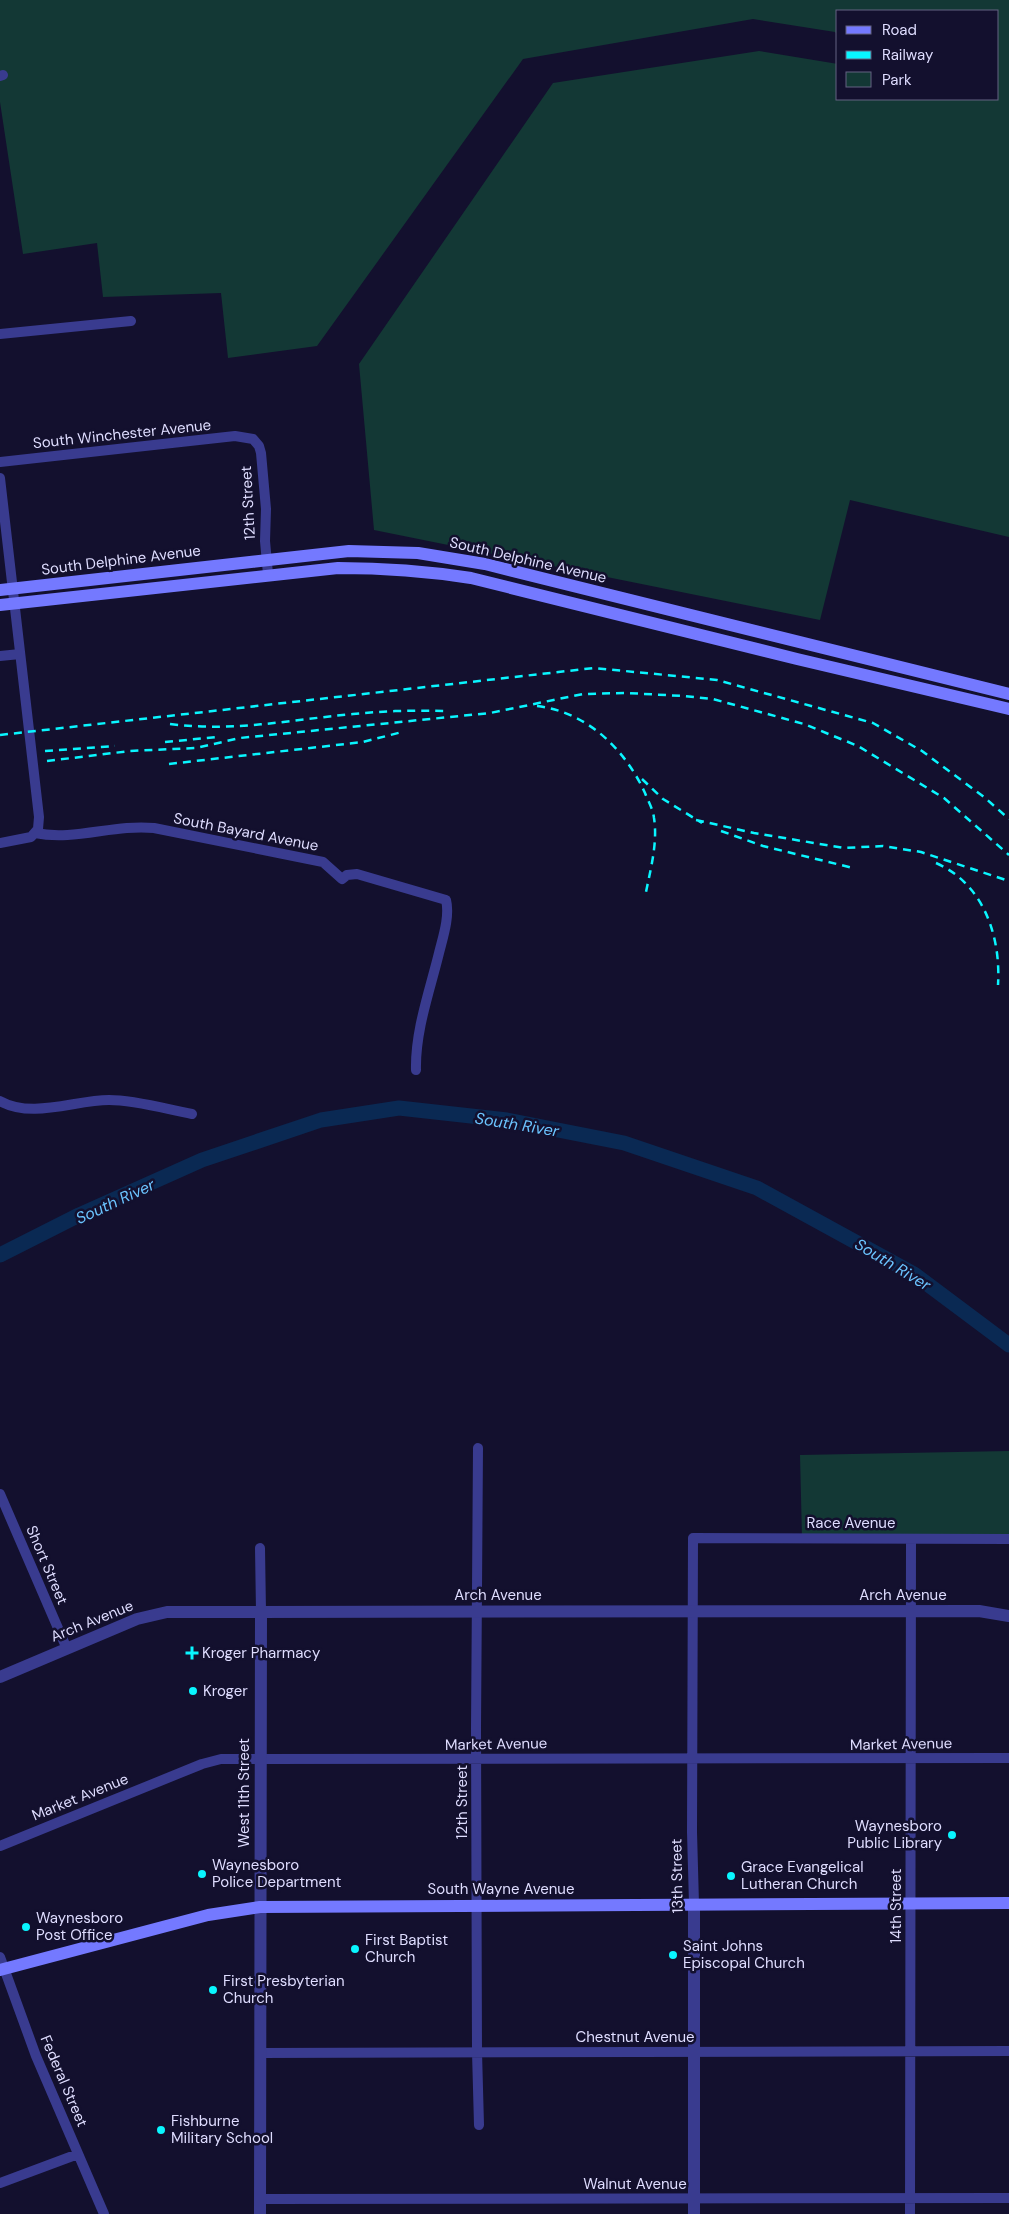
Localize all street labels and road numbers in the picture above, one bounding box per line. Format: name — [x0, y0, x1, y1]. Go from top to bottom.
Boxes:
street label: South Winchester Avenue — [32, 415, 212, 453]
street label: 12th Street — [236, 465, 260, 541]
street label: South Delphine Avenue — [448, 532, 608, 588]
street label: South Delphine Avenue — [40, 540, 202, 580]
street label: South Bayard Avenue — [172, 808, 320, 856]
street label: Race Avenue — [807, 1513, 895, 1533]
street label: Short Street — [21, 1522, 73, 1608]
street label: Arch Avenue — [454, 1585, 542, 1605]
street label: Arch Avenue — [859, 1585, 947, 1605]
street label: Arch Avenue — [48, 1595, 136, 1647]
street label: Market Avenue — [445, 1733, 547, 1755]
street label: Market Avenue — [850, 1733, 952, 1755]
street label: West 11th Street — [234, 1738, 254, 1848]
street label: 12th Street — [452, 1765, 472, 1839]
street label: Market Avenue — [29, 1769, 131, 1825]
street label: 13th Street — [666, 1838, 688, 1913]
street label: 14th Street — [886, 1868, 906, 1943]
street label: South Wayne Avenue — [428, 1879, 574, 1899]
street label: Chestnut Avenue — [575, 2027, 695, 2047]
street label: Federal Street — [36, 2032, 92, 2130]
street label: Walnut Avenue — [583, 2174, 687, 2194]

